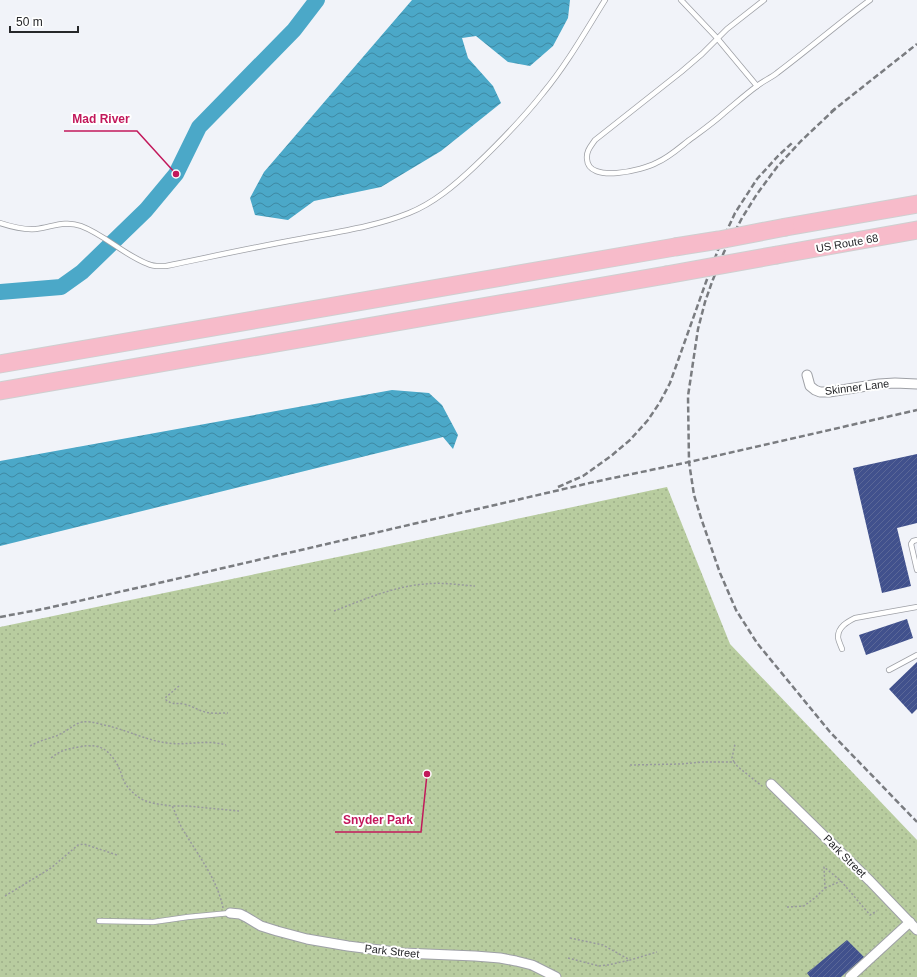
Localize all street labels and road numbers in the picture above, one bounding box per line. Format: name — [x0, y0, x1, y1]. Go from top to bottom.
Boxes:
street label: US Route 68 — [815, 232, 879, 254]
street label: Skinner Lane — [824, 377, 890, 397]
street label: Park Street — [821, 832, 869, 880]
street label: Park Street — [364, 942, 420, 960]

